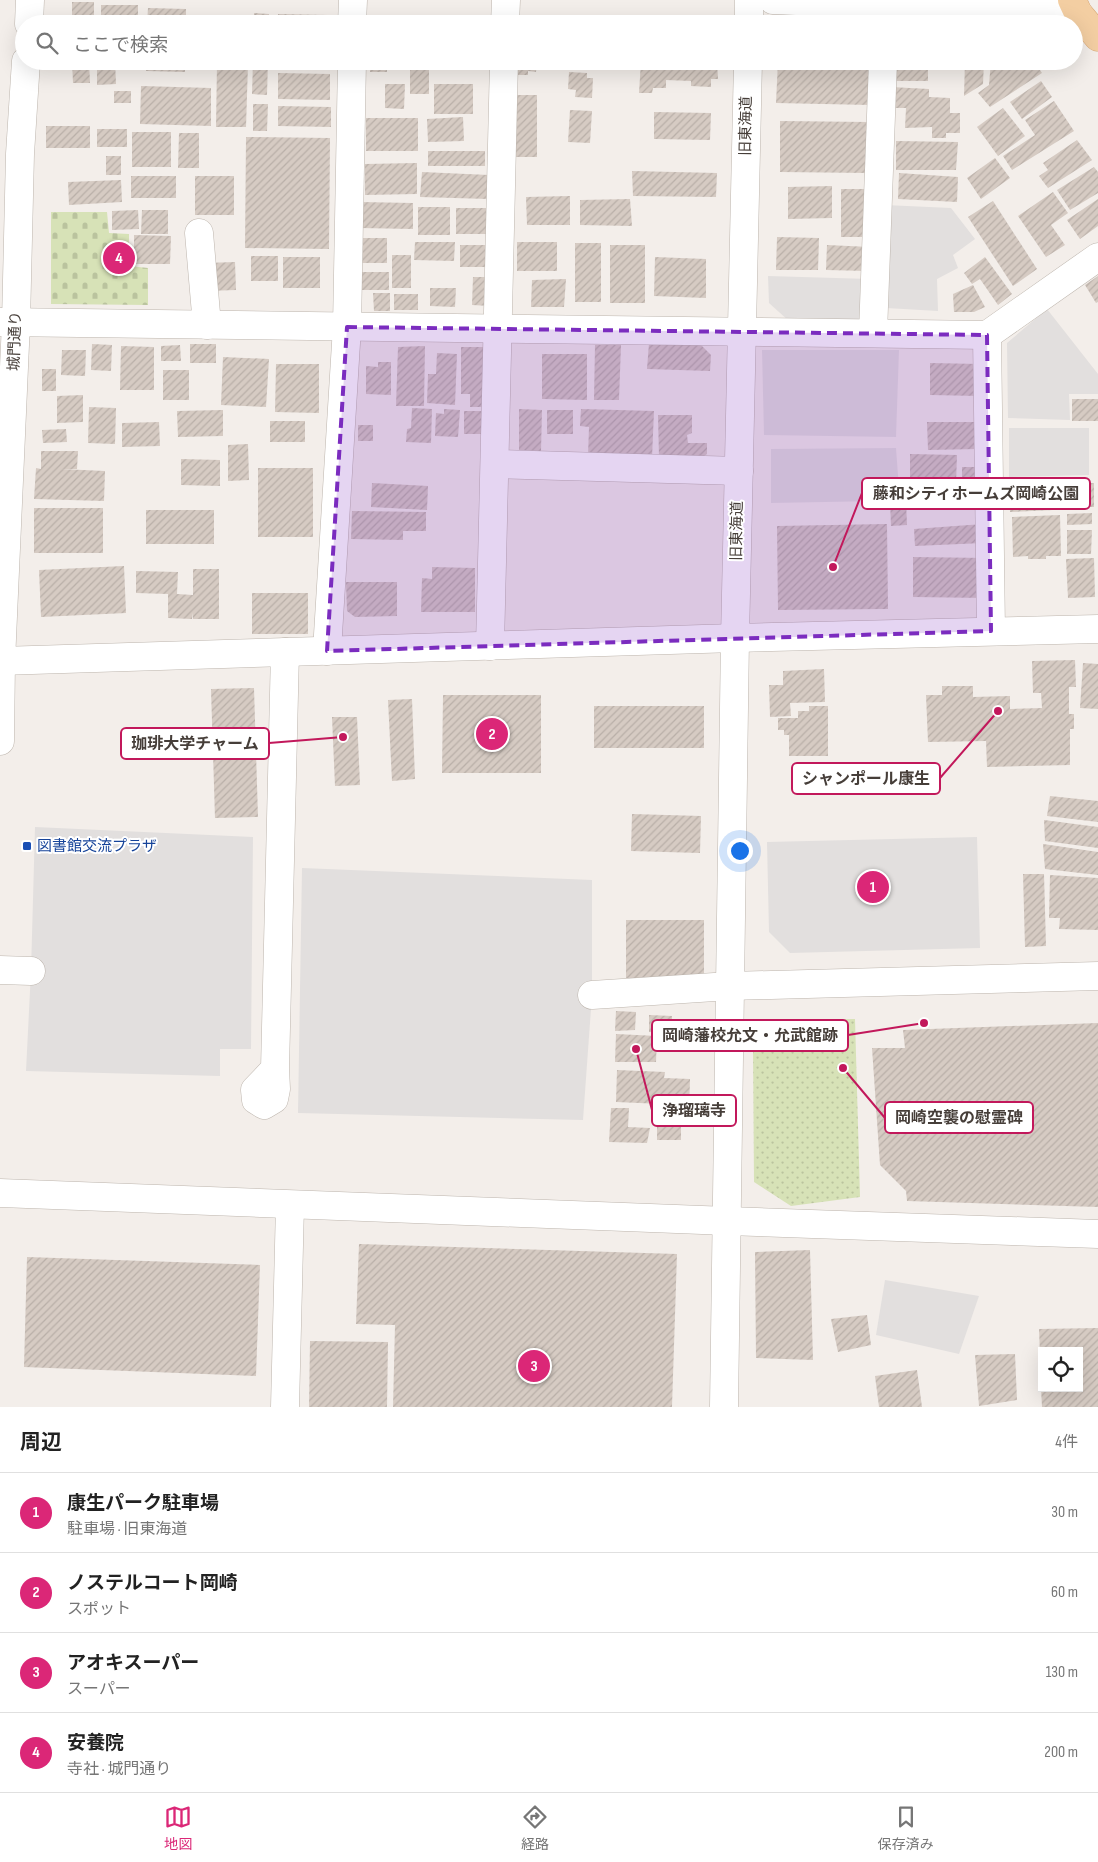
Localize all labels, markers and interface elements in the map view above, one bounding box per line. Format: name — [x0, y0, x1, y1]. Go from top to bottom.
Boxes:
search box — [15, 15, 1083, 70]
icon: search — [33, 29, 61, 57]
text: ここで検索 — [73, 34, 168, 57]
street label: 旧東海道 — [736, 96, 756, 156]
pin: 4 — [103, 239, 135, 277]
street label: 城門通り — [4, 311, 26, 371]
callout: 藤和シティホームズ岡崎公園 — [862, 478, 1090, 509]
text: 藤和シティホームズ岡崎公園 — [873, 485, 1079, 504]
street label: 旧東海道 — [727, 501, 747, 561]
pin: 2 — [476, 715, 508, 753]
callout: 珈琲大学チャーム — [121, 728, 269, 759]
text: 珈琲大学チャーム — [131, 735, 259, 754]
callout: シャンポール康生 — [792, 763, 940, 794]
text: シャンポール康生 — [802, 770, 930, 789]
place label: 図書館交流プラザ — [37, 837, 157, 856]
your location — [727, 838, 753, 864]
marker: 図書館交流プラザ — [21, 840, 33, 852]
pin: 1 — [857, 868, 889, 906]
callout: 岡崎藩校允文・允武館跡 — [652, 1020, 848, 1051]
text: 岡崎藩校允文・允武館跡 — [662, 1027, 838, 1046]
callout: 浄瑠璃寺 — [652, 1095, 736, 1126]
text: 浄瑠璃寺 — [662, 1102, 726, 1121]
callout: 岡崎空襲の慰霊碑 — [885, 1102, 1033, 1133]
text: 岡崎空襲の慰霊碑 — [895, 1109, 1023, 1128]
pin: 3 — [518, 1347, 550, 1385]
map controls — [1038, 1347, 1083, 1392]
button: locate — [1038, 1347, 1083, 1392]
text: 周辺 — [20, 1430, 62, 1455]
text: 4件 — [1055, 1433, 1078, 1452]
text: 康生パーク駐車場 — [67, 1492, 219, 1515]
text: 1 — [33, 1503, 39, 1522]
text: 30 m — [1051, 1503, 1078, 1522]
text: 駐車場 · 旧東海道 — [67, 1520, 187, 1539]
text: ノステルコート岡崎 — [67, 1572, 238, 1595]
text: 2 — [32, 1583, 40, 1602]
text: 60 m — [1051, 1583, 1078, 1602]
text: スポット — [67, 1600, 131, 1619]
text: アオキスーパー — [67, 1652, 199, 1675]
text: 3 — [32, 1663, 40, 1682]
text: 130 m — [1046, 1663, 1078, 1682]
text: スーパー — [67, 1680, 131, 1699]
text: 安養院 — [67, 1732, 124, 1755]
text: 4 — [32, 1743, 40, 1762]
text: 200 m — [1044, 1743, 1078, 1762]
text: 寺社 · 城門通り — [67, 1760, 171, 1779]
tab: 地図 — [164, 1803, 192, 1853]
tab: 経路 — [521, 1803, 549, 1853]
tab: 保存済み — [878, 1803, 934, 1853]

